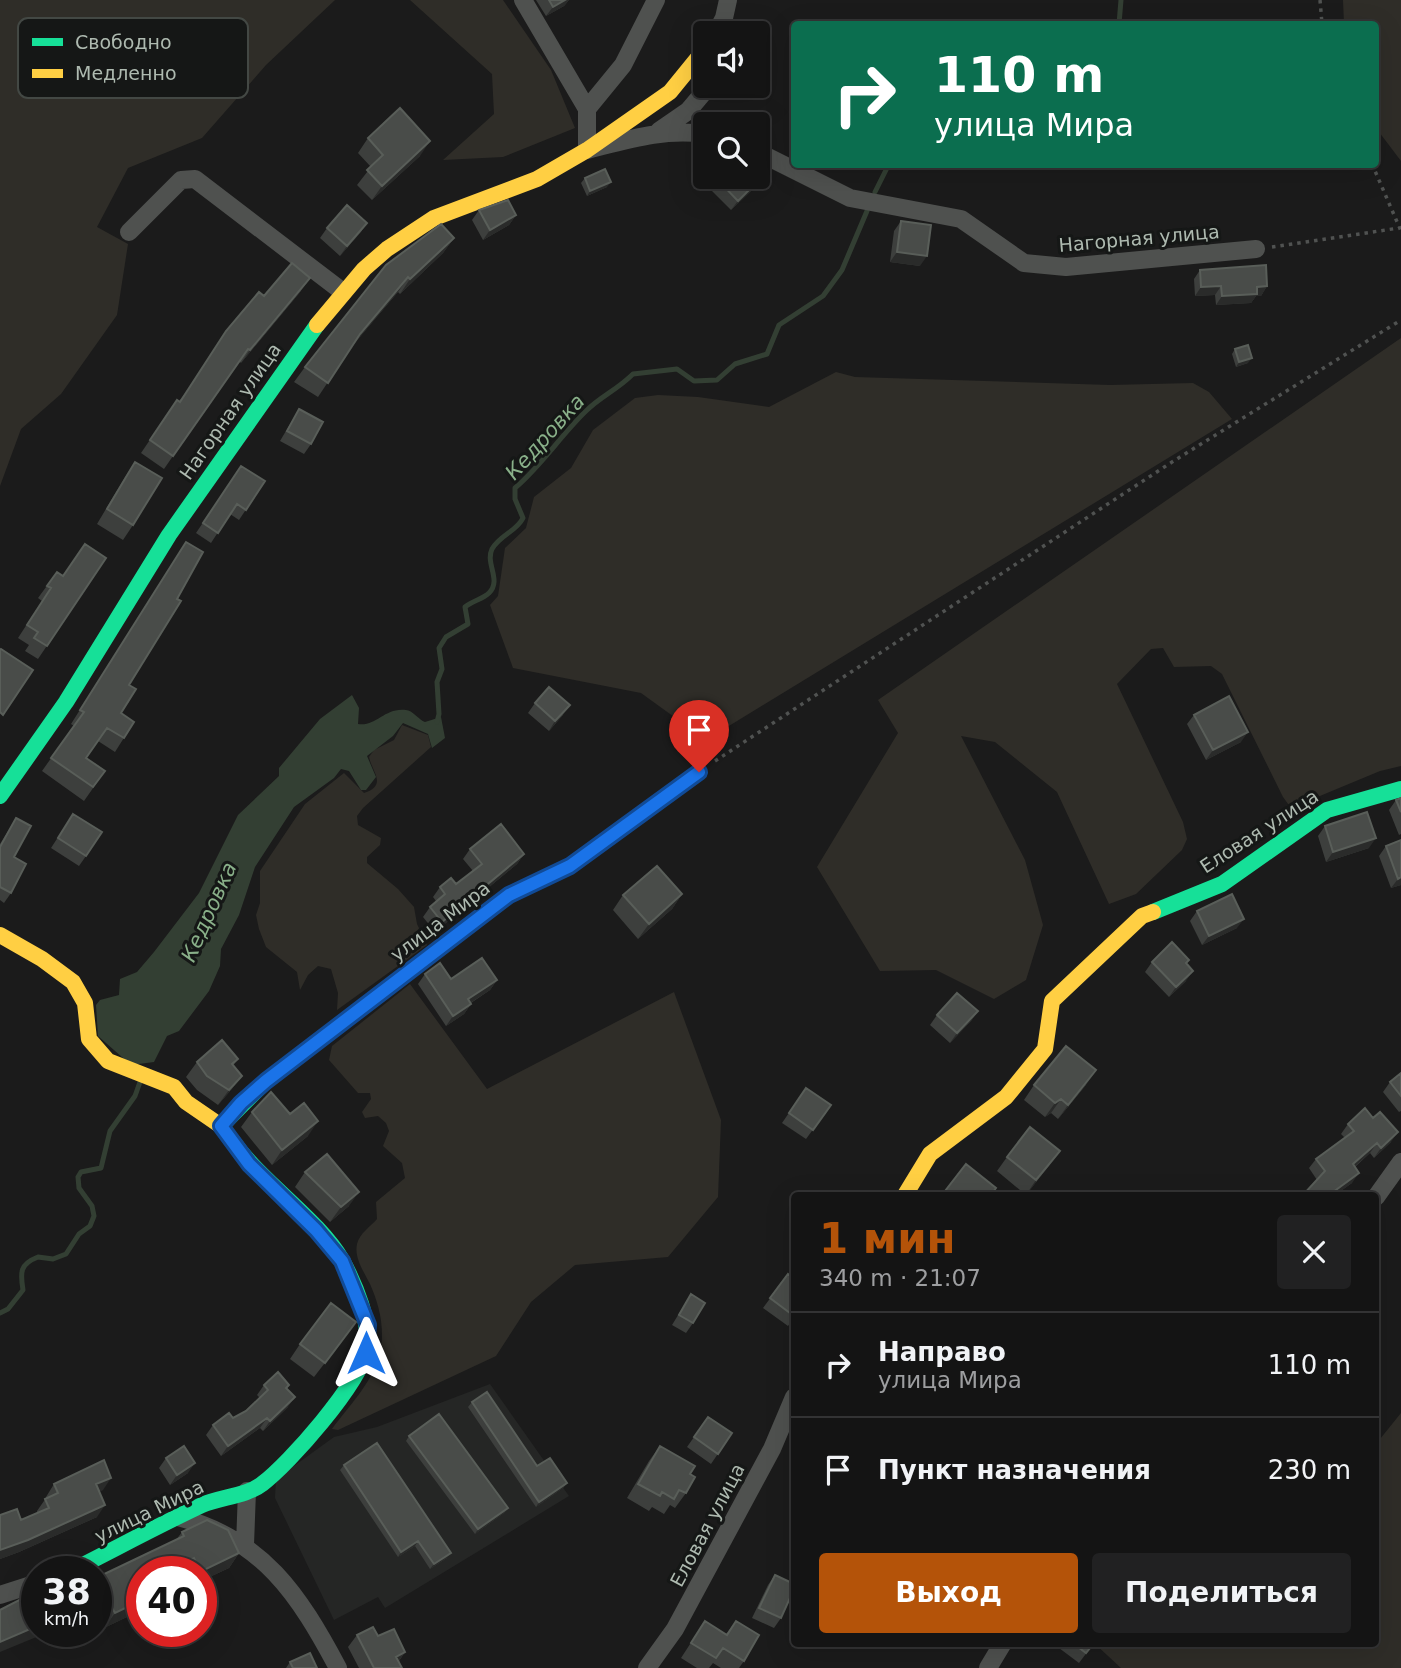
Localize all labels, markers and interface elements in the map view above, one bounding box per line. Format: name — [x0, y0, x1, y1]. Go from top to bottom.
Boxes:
legend — [18, 18, 248, 98]
map controls — [693, 21, 770, 189]
button: sound — [693, 21, 770, 98]
text: Свободно — [75, 31, 172, 53]
text: 110 m — [934, 47, 1104, 104]
icon: right — [819, 49, 910, 140]
text: Медленно — [75, 62, 177, 84]
text: улица Мира — [934, 106, 1134, 144]
button: search — [693, 112, 770, 189]
street label: Нагорная улица — [1058, 220, 1220, 256]
street label: Нагорная улица — [175, 339, 285, 483]
water label: Кедровка — [500, 389, 590, 485]
pin — [669, 700, 729, 772]
icon: arrive — [680, 711, 718, 749]
street label: Еловая улица — [1196, 785, 1322, 877]
water label: Кедровка — [176, 858, 242, 966]
street label: улица Мира — [386, 876, 494, 966]
text: 1 мин — [819, 1214, 956, 1263]
button: close — [1277, 1215, 1351, 1289]
text: 340 m · 21:07 — [819, 1265, 981, 1291]
position arrow — [329, 1316, 403, 1390]
text: Направо — [878, 1337, 1006, 1367]
icon: right — [819, 1346, 857, 1384]
text: 110 m — [1268, 1350, 1351, 1380]
text: улица Мира — [878, 1367, 1022, 1393]
icon: arrive — [819, 1451, 857, 1489]
text: Пункт назначения — [878, 1455, 1151, 1485]
text: 230 m — [1268, 1455, 1351, 1485]
street label: Еловая улица — [665, 1460, 749, 1590]
street label: улица Мира — [91, 1475, 207, 1547]
button: Выход — [819, 1553, 1078, 1633]
button: Поделиться — [1092, 1553, 1351, 1633]
speed limit sign: 40 — [126, 1556, 217, 1647]
text: 38 — [42, 1572, 91, 1612]
text: km/h — [44, 1608, 89, 1629]

